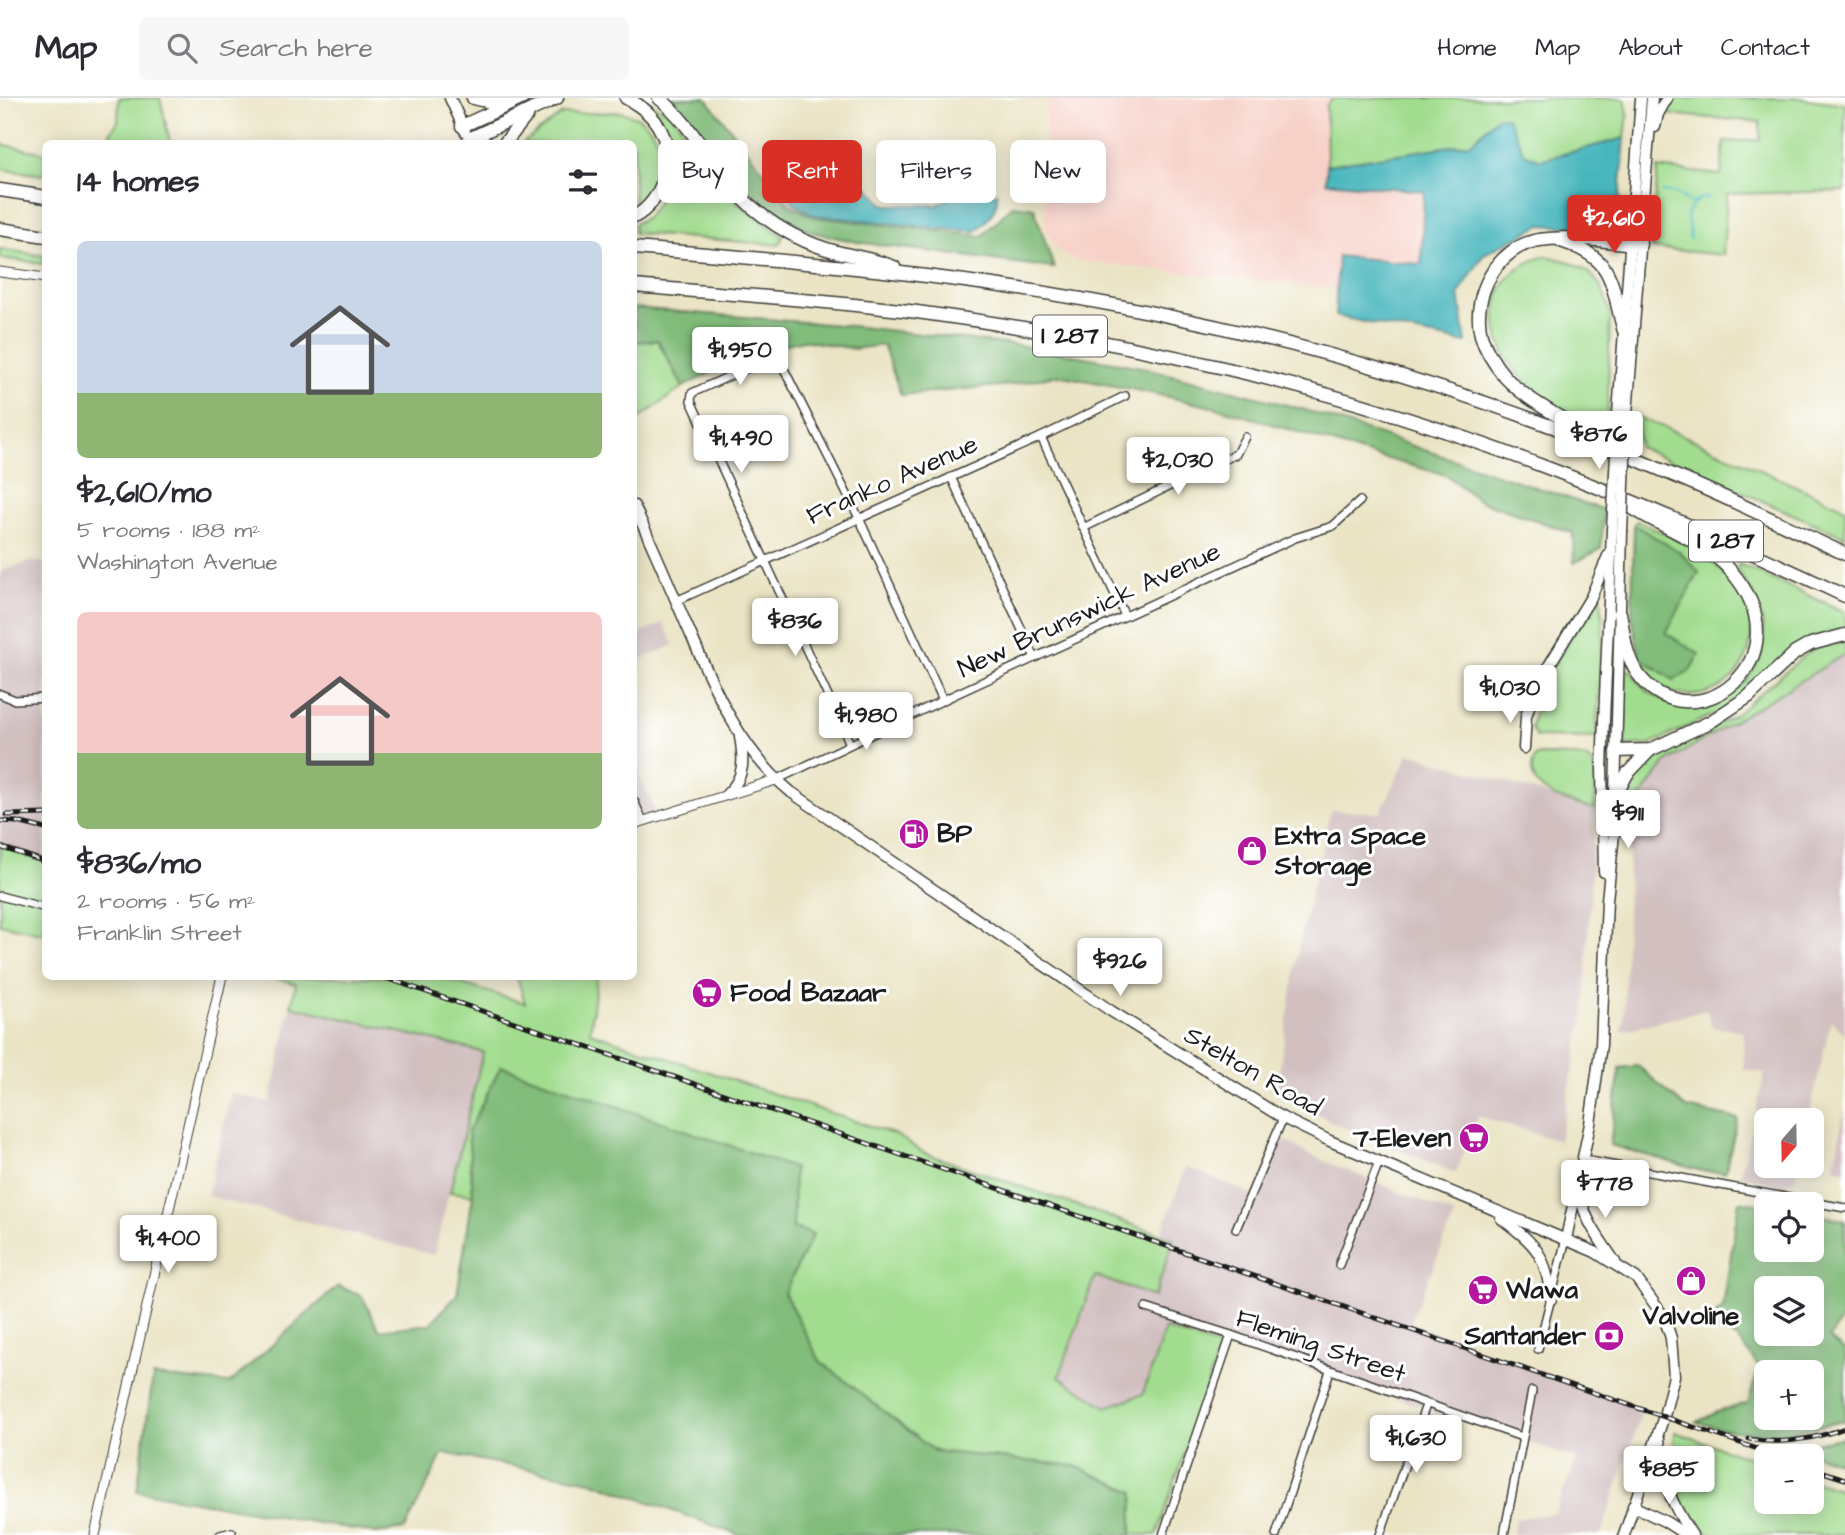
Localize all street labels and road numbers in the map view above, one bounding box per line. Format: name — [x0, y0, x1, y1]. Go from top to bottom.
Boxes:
road number: I 287 — [1033, 316, 1107, 356]
street label: Franko Avenue — [801, 426, 983, 534]
road number: I 287 — [1689, 520, 1763, 561]
street label: New Brunswick Avenue — [952, 533, 1226, 687]
street label: Stelton Road — [1177, 1017, 1329, 1125]
street label: Fleming Street — [1231, 1300, 1411, 1394]

